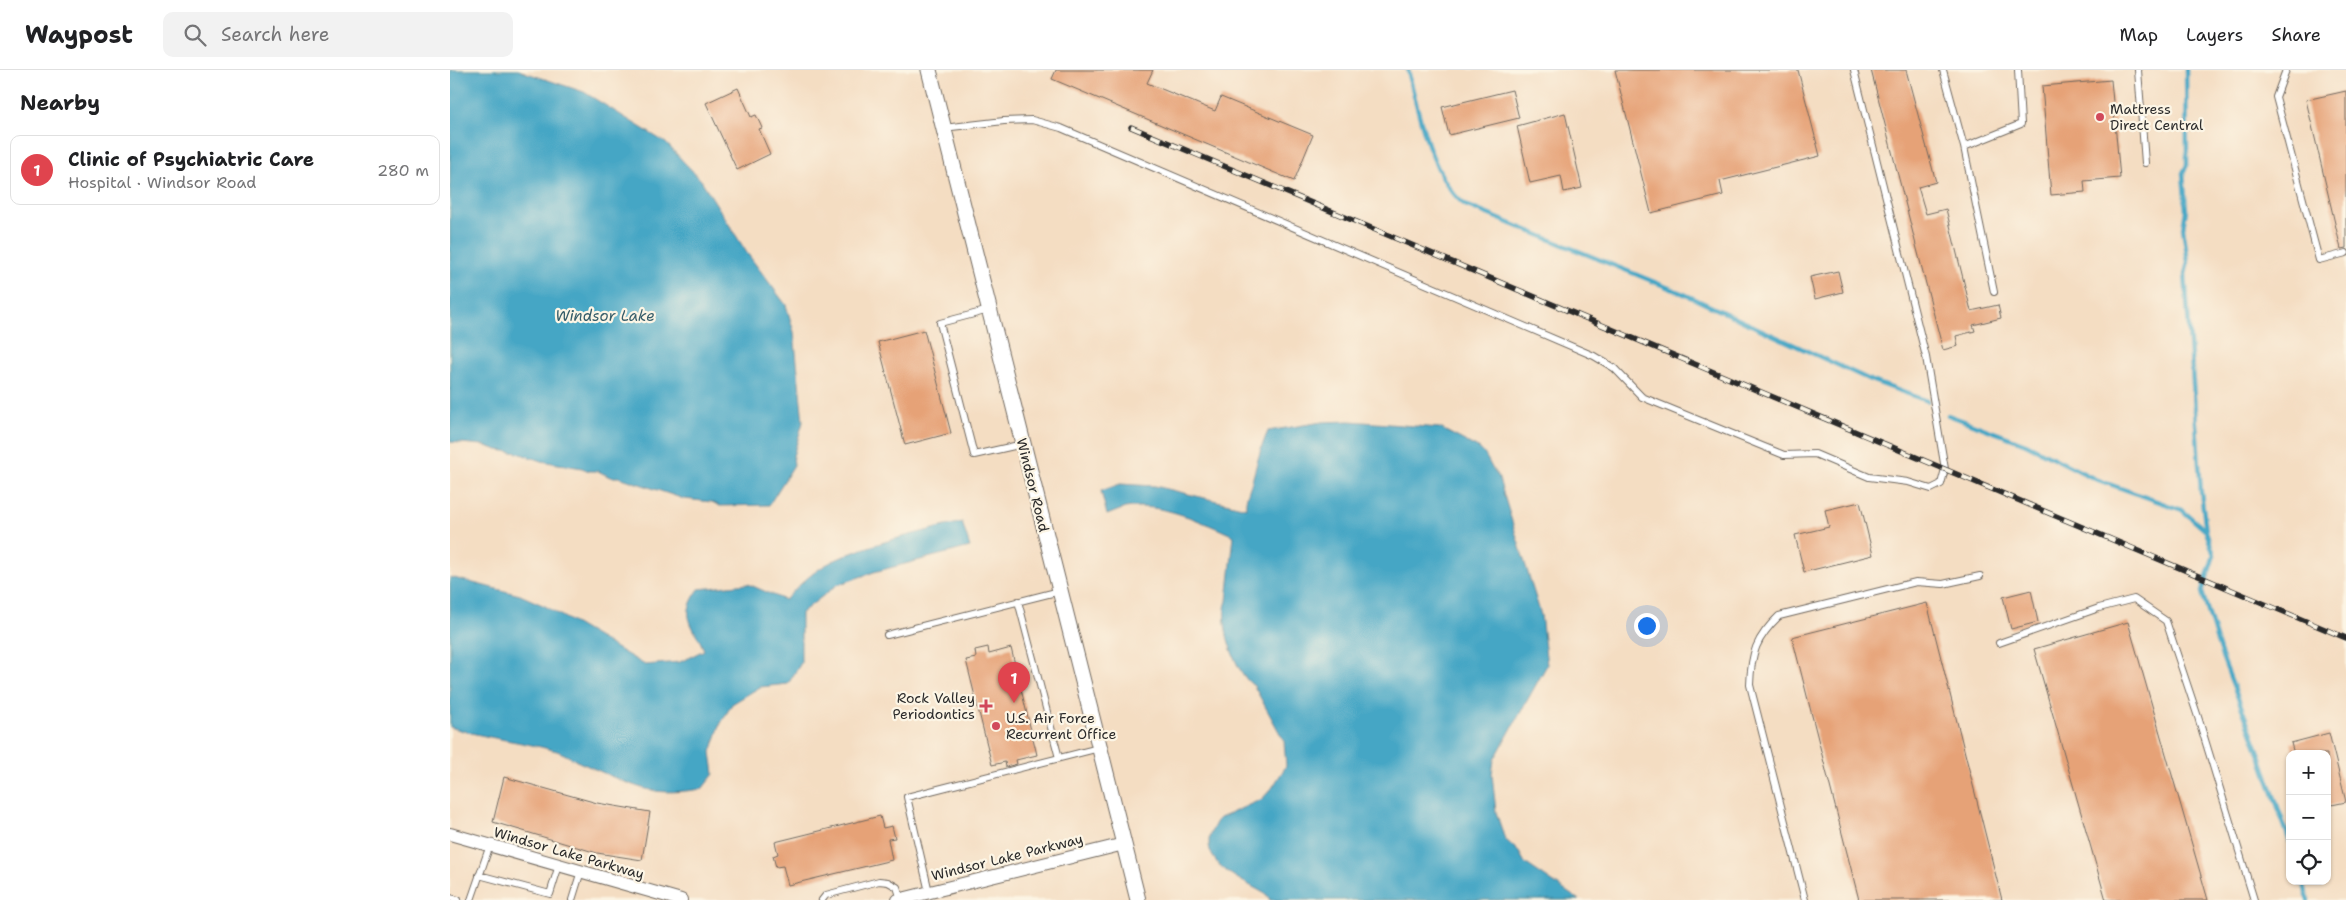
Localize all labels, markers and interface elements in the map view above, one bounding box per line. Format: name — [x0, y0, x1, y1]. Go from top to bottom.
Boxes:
search box — [163, 12, 513, 57]
text: Waypost — [25, 19, 133, 51]
icon: search — [181, 21, 209, 49]
text: Search here — [221, 22, 329, 47]
text: Map — [2120, 23, 2158, 47]
text: Layers — [2186, 23, 2243, 47]
text: Share — [2271, 23, 2321, 47]
text: Nearby — [20, 89, 100, 117]
place label: Mattress Direct Central — [2110, 100, 2204, 134]
marker: Mattress Direct Central — [2094, 111, 2106, 123]
text: Clinic of Psychiatric Care — [68, 147, 314, 172]
text: 1 — [33, 160, 41, 181]
text: 280 m — [377, 160, 429, 181]
text: Hospital · Windsor Road — [68, 172, 257, 193]
water label: Windsor Lake — [555, 306, 655, 326]
street label: Windsor Road — [1013, 436, 1053, 534]
your location — [1634, 613, 1660, 639]
pin: 1 — [998, 662, 1030, 703]
place label: Rock Valley Periodontics — [892, 689, 975, 723]
marker: Rock Valley Periodontics — [979, 699, 993, 713]
place label: U.S. Air Force Recurrent Office — [1006, 709, 1116, 743]
marker: U.S. Air Force Recurrent Office — [990, 720, 1002, 732]
map controls — [2286, 750, 2331, 885]
button: + — [2286, 750, 2331, 795]
button: − — [2286, 795, 2331, 840]
street label: Windsor Lake Parkway — [492, 823, 646, 883]
street label: Windsor Lake Parkway — [929, 829, 1085, 885]
button: locate — [2286, 840, 2331, 885]

